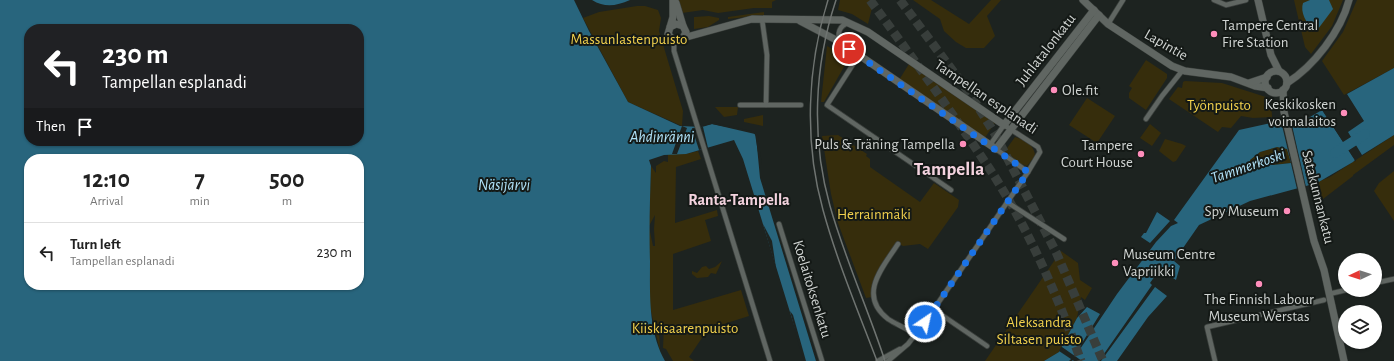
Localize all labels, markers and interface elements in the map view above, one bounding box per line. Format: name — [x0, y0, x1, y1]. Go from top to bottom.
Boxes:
street label: Juhlatalonkatu — [1013, 11, 1079, 89]
place label: Tampere Central Fire Station — [1222, 18, 1318, 50]
street label: Lapintie — [1142, 27, 1190, 63]
marker: Tampere Central Fire Station — [1209, 29, 1219, 39]
park label: Massunlastenpuisto — [571, 32, 687, 47]
pin — [832, 32, 866, 66]
icon: arrive — [838, 38, 860, 60]
icon: left — [36, 40, 88, 92]
text: 230 m — [102, 41, 169, 69]
street label: Tampellan esplanadi — [932, 57, 1040, 137]
text: Tampellan esplanadi — [102, 74, 247, 92]
place label: Ole.fit — [1062, 83, 1098, 98]
marker: Ole.fit — [1049, 85, 1059, 95]
place label: Keskikosken voimalaitos — [1264, 97, 1336, 129]
park label: Työnpuisto — [1187, 98, 1251, 113]
marker: Keskikosken voimalaitos — [1339, 108, 1349, 118]
icon: arrive — [74, 116, 96, 138]
text: Then — [36, 119, 66, 134]
water label: Ahdinränni — [629, 129, 695, 145]
place label: Puls & Träning Tampella — [814, 137, 955, 152]
place label: Tampere Court House — [1061, 138, 1133, 170]
marker: Puls & Träning Tampella — [958, 139, 968, 149]
water label: Tammerkoski — [1209, 146, 1288, 186]
marker: Tampere Court House — [1136, 149, 1146, 159]
street label: Satakunnankatu — [1299, 149, 1337, 245]
district label: Tampella — [914, 160, 984, 179]
text: 12:10 — [83, 168, 130, 192]
text: 7 — [194, 168, 205, 192]
text: 500 — [269, 168, 305, 192]
water label: Näsijärvi — [478, 177, 530, 194]
district label: Ranta-Tampella — [688, 192, 790, 208]
text: Arrival — [90, 195, 123, 208]
text: min — [189, 195, 210, 208]
text: m — [282, 195, 292, 208]
place label: Spy Museum — [1204, 204, 1279, 219]
marker: Spy Museum — [1282, 206, 1292, 216]
park label: Herrainmäki — [837, 207, 911, 222]
text: Turn left — [70, 237, 121, 252]
street label: Koelaitoksenkatu — [790, 238, 834, 340]
icon: left — [36, 242, 58, 264]
text: 230 m — [317, 245, 352, 260]
place label: Museum Centre Vapriikki — [1123, 247, 1215, 279]
north arrow — [1338, 253, 1382, 297]
map controls — [1338, 253, 1382, 349]
text: Tampellan esplanadi — [70, 255, 175, 268]
marker: Museum Centre Vapriikki — [1110, 258, 1120, 268]
marker: The Finnish Labour Museum Werstas — [1254, 279, 1264, 289]
place label: The Finnish Labour Museum Werstas — [1204, 292, 1314, 324]
position arrow — [904, 301, 946, 343]
button: layers — [1338, 305, 1382, 349]
park label: Aleksandra Siltasen puisto — [996, 315, 1082, 347]
park label: Kiiskisaarenpuisto — [632, 321, 738, 336]

